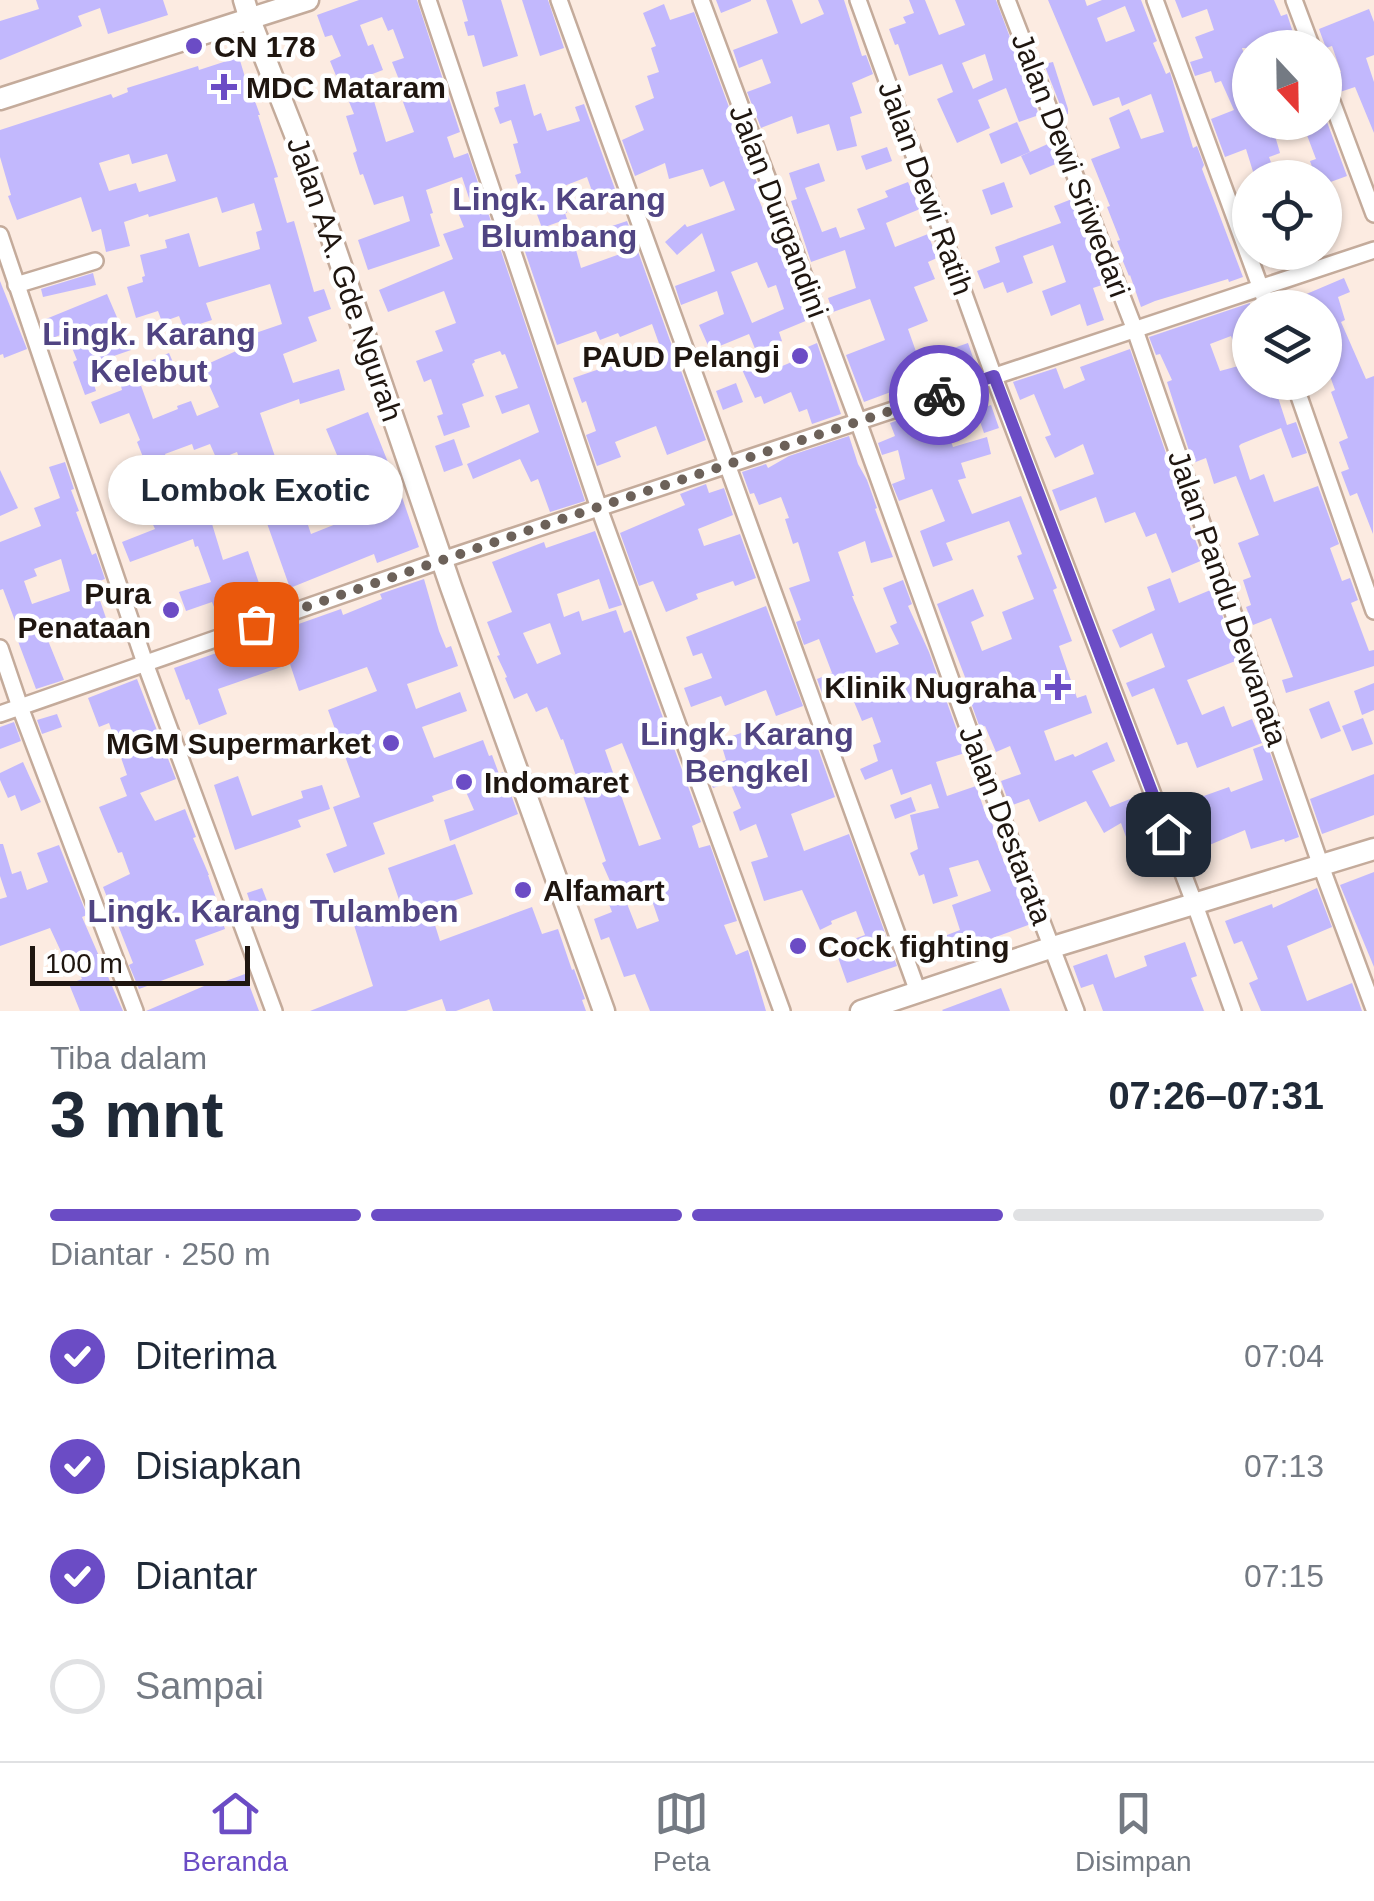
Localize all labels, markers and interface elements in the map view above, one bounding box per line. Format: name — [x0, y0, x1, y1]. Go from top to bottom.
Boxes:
street label: Jalan Dewi Sriwedari — [1005, 28, 1137, 302]
place label: CN 178 — [214, 30, 316, 63]
north arrow — [1232, 30, 1342, 140]
map controls — [1232, 30, 1342, 400]
marker: CN 178 — [183, 35, 205, 57]
place label: MDC Mataram — [246, 71, 446, 104]
marker: MDC Mataram — [211, 74, 237, 100]
street label: Jalan Dewi Ratih — [872, 77, 980, 299]
street label: Jalan Durgandini — [723, 100, 835, 322]
street label: Jalan AA. Gde Ngurah — [281, 132, 409, 426]
button: locate — [1232, 160, 1342, 270]
district label: Lingk. Karang Blumbang — [452, 181, 666, 254]
button: layers — [1232, 290, 1342, 400]
district label: Lingk. Karang Kelebut — [42, 316, 256, 389]
place label: PAUD Pelangi — [582, 340, 780, 373]
marker: PAUD Pelangi — [789, 345, 811, 367]
courier — [889, 345, 989, 445]
icon: bike — [912, 368, 967, 423]
street label: Jalan Pandu Dewanata — [1162, 446, 1294, 750]
callout: Lombok Exotic — [109, 454, 404, 524]
text: Lombok Exotic — [141, 472, 370, 508]
place label: Pura Penataan — [18, 577, 151, 644]
pin — [214, 582, 299, 667]
icon: bag — [229, 597, 284, 652]
marker: Pura Penataan — [160, 599, 182, 621]
place label: Klinik Nugraha — [824, 671, 1036, 704]
marker: Klinik Nugraha — [1045, 674, 1071, 700]
district label: Lingk. Karang Bengkel — [640, 716, 854, 789]
street label: Jalan Destarata — [953, 721, 1059, 929]
place label: MGM Supermarket — [106, 727, 371, 760]
marker: MGM Supermarket — [380, 732, 402, 754]
place label: Indomaret — [484, 766, 629, 799]
marker: Indomaret — [453, 771, 475, 793]
pin — [1126, 792, 1211, 877]
icon: home — [1141, 807, 1196, 862]
place label: Alfamart — [543, 874, 665, 907]
marker: Alfamart — [512, 879, 534, 901]
district label: Lingk. Karang Tulamben — [88, 893, 459, 929]
place label: Cock fighting — [818, 930, 1010, 963]
marker: Cock fighting — [787, 935, 809, 957]
scale bar — [30, 941, 250, 986]
text: 100 m — [45, 948, 123, 979]
text: Tiba dalam — [50, 1040, 207, 1076]
text: 07:26–07:31 — [1108, 1075, 1324, 1117]
text: 3 mnt — [50, 1078, 223, 1151]
text: Diantar · 250 m — [50, 1236, 271, 1272]
icon: check — [50, 1329, 105, 1384]
text: Diterima — [135, 1335, 276, 1377]
text: 07:04 — [1244, 1338, 1324, 1374]
icon: check — [50, 1439, 105, 1494]
text: Disiapkan — [135, 1445, 302, 1487]
text: 07:13 — [1244, 1448, 1324, 1484]
icon: check — [50, 1549, 105, 1604]
text: Diantar — [135, 1555, 258, 1597]
text: 07:15 — [1244, 1558, 1324, 1594]
text: Sampai — [135, 1665, 264, 1707]
tab: Beranda — [182, 1786, 288, 1878]
tab: Peta — [653, 1786, 710, 1878]
tab: Disimpan — [1075, 1786, 1192, 1878]

